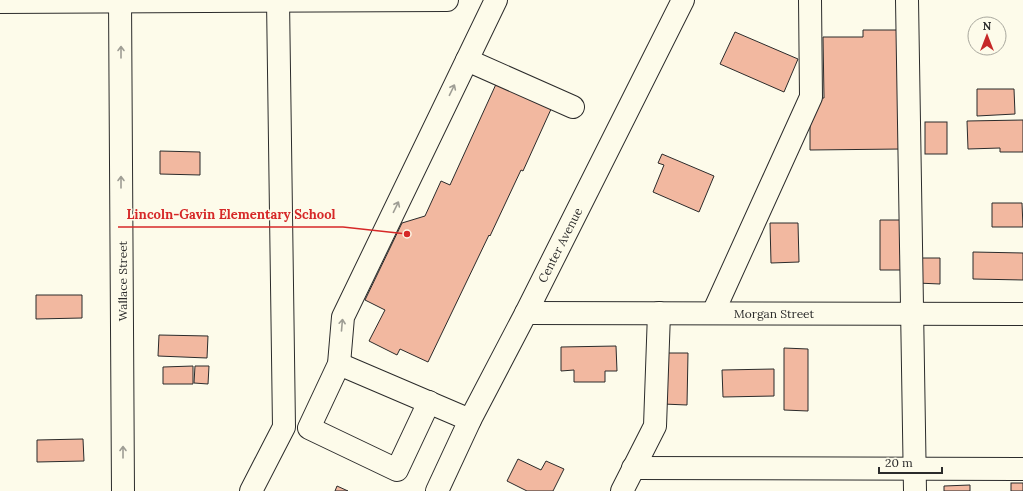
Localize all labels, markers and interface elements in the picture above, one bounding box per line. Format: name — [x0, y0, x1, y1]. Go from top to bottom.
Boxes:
north arrow — [967, 16, 1007, 56]
text: N — [983, 19, 992, 33]
one-way arrow — [117, 46, 125, 59]
one-way arrow — [449, 84, 457, 96]
one-way arrow — [117, 176, 125, 189]
one-way arrow — [393, 201, 400, 213]
callout: Lincoln-Gavin Elementary School — [118, 202, 343, 227]
street label: Center Avenue — [535, 204, 586, 285]
text: Lincoln-Gavin Elementary School — [126, 206, 336, 223]
street label: Wallace Street — [115, 240, 130, 321]
street label: Morgan Street — [734, 306, 815, 321]
one-way arrow — [339, 319, 346, 332]
one-way arrow — [119, 446, 127, 459]
scale bar — [879, 449, 942, 475]
text: 20 m — [885, 455, 913, 470]

